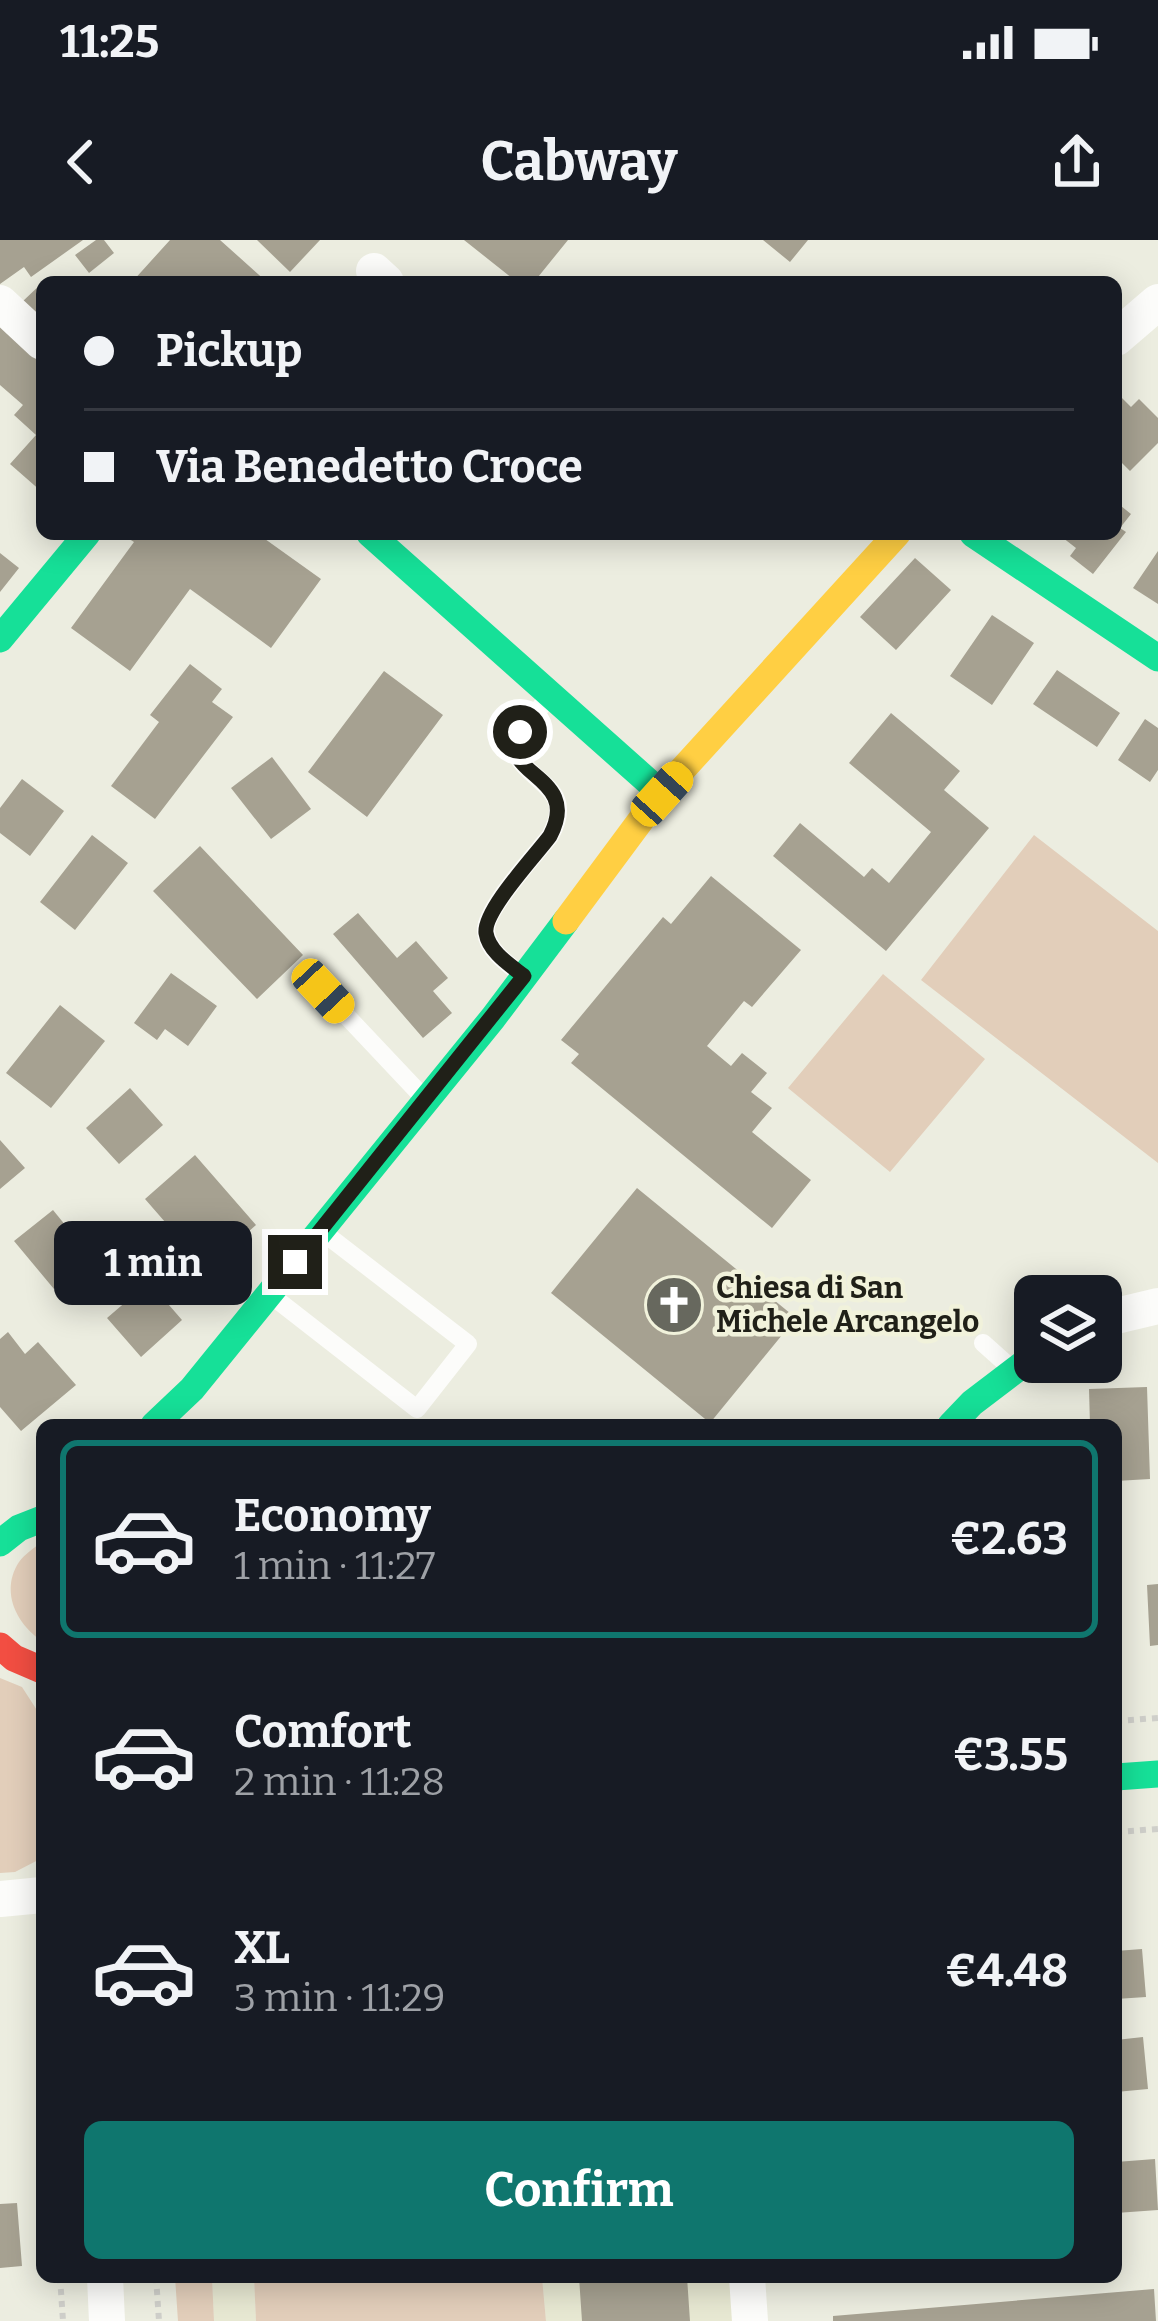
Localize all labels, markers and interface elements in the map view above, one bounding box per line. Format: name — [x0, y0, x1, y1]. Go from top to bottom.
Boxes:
text: 11:25 — [60, 15, 159, 69]
icon: back — [48, 129, 114, 195]
icon: share — [1044, 129, 1110, 195]
text: Cabway — [480, 130, 678, 194]
text: Pickup — [156, 324, 302, 378]
text: Via Benedetto Croce — [156, 440, 583, 494]
route start — [493, 705, 547, 759]
car — [625, 755, 699, 833]
car — [285, 952, 361, 1030]
callout: 1 min — [55, 1220, 253, 1304]
route end — [268, 1235, 322, 1289]
text: 1 min — [104, 1240, 202, 1286]
place label: Chiesa di San Michele Arcangelo — [716, 1270, 979, 1340]
church icon: Chiesa di San Michele Arcangelo — [643, 1274, 705, 1336]
map controls — [1014, 1275, 1122, 1383]
button: layers — [1014, 1275, 1122, 1383]
icon: car — [90, 1485, 198, 1593]
text: Economy — [234, 1489, 431, 1543]
text: €2.63 — [950, 1512, 1068, 1566]
text: 1 min · 11:27 — [234, 1543, 435, 1589]
icon: car — [90, 1701, 198, 1809]
text: Comfort — [234, 1705, 412, 1759]
text: €3.55 — [953, 1728, 1068, 1782]
text: 2 min · 11:28 — [234, 1759, 445, 1805]
icon: car — [90, 1917, 198, 2025]
text: XL — [234, 1921, 290, 1975]
text: €4.48 — [945, 1944, 1068, 1998]
text: 3 min · 11:29 — [234, 1975, 445, 2021]
button: Confirm — [84, 2121, 1074, 2259]

